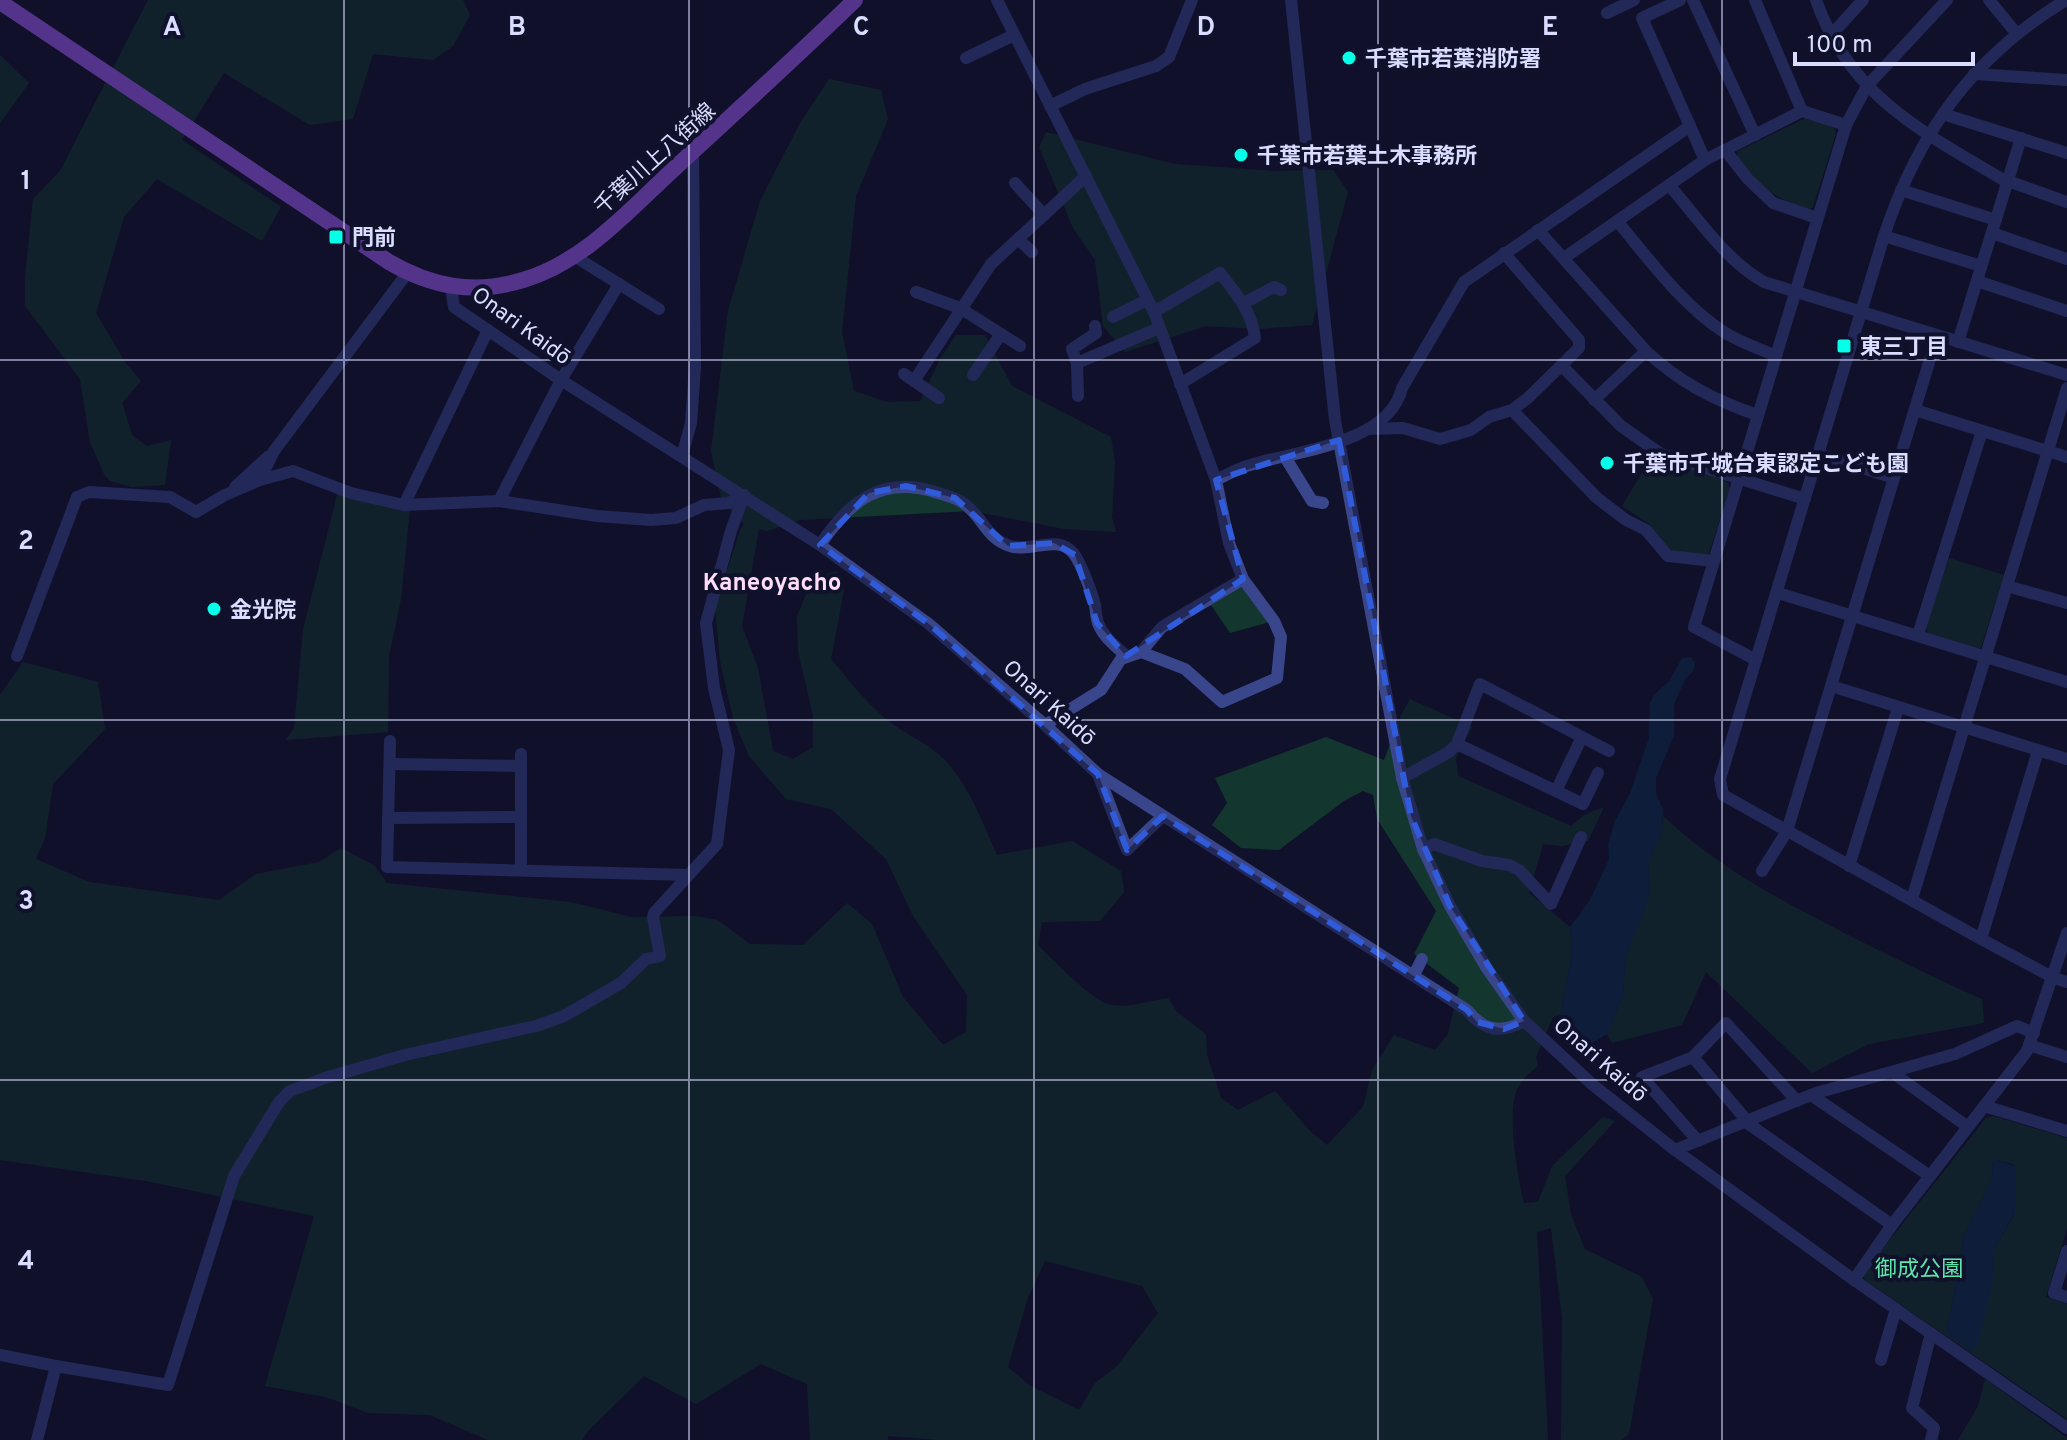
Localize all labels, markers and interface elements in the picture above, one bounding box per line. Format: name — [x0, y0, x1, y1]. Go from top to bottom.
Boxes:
text: A — [163, 12, 181, 45]
text: B — [508, 12, 526, 45]
text: C — [853, 12, 869, 45]
text: D — [1197, 12, 1215, 45]
text: E — [1542, 12, 1558, 45]
scale bar — [1795, 16, 1973, 66]
text: 100 m — [1807, 31, 1873, 61]
place label: 千葉市若葉消防署 — [1365, 47, 1541, 74]
marker: 千葉市若葉消防署 — [1340, 49, 1358, 67]
street label: 千葉川上八街線 — [589, 98, 722, 221]
place label: 千葉市若葉土木事務所 — [1257, 144, 1477, 171]
marker: 千葉市若葉土木事務所 — [1232, 146, 1250, 164]
text: 1 — [21, 166, 31, 199]
place label: 門前 — [352, 226, 396, 253]
marker: 門前 — [327, 228, 345, 246]
street label: Onari Kaidō — [466, 282, 575, 372]
place label: 東三丁目 — [1860, 335, 1948, 362]
marker: 東三丁目 — [1835, 337, 1853, 355]
place label: 千葉市千城台東認定こども園 — [1623, 452, 1909, 479]
marker: 千葉市千城台東認定こども園 — [1598, 454, 1616, 472]
text: 2 — [18, 526, 34, 559]
district label: Kaneoyacho — [703, 569, 841, 599]
place label: 金光院 — [230, 598, 296, 625]
marker: 金光院 — [205, 600, 223, 618]
street label: Onari Kaidō — [996, 655, 1100, 753]
text: 3 — [18, 886, 34, 919]
street label: Onari Kaidō — [1547, 1013, 1652, 1109]
text: 4 — [18, 1246, 34, 1279]
park label: 御成公園 — [1875, 1257, 1963, 1284]

